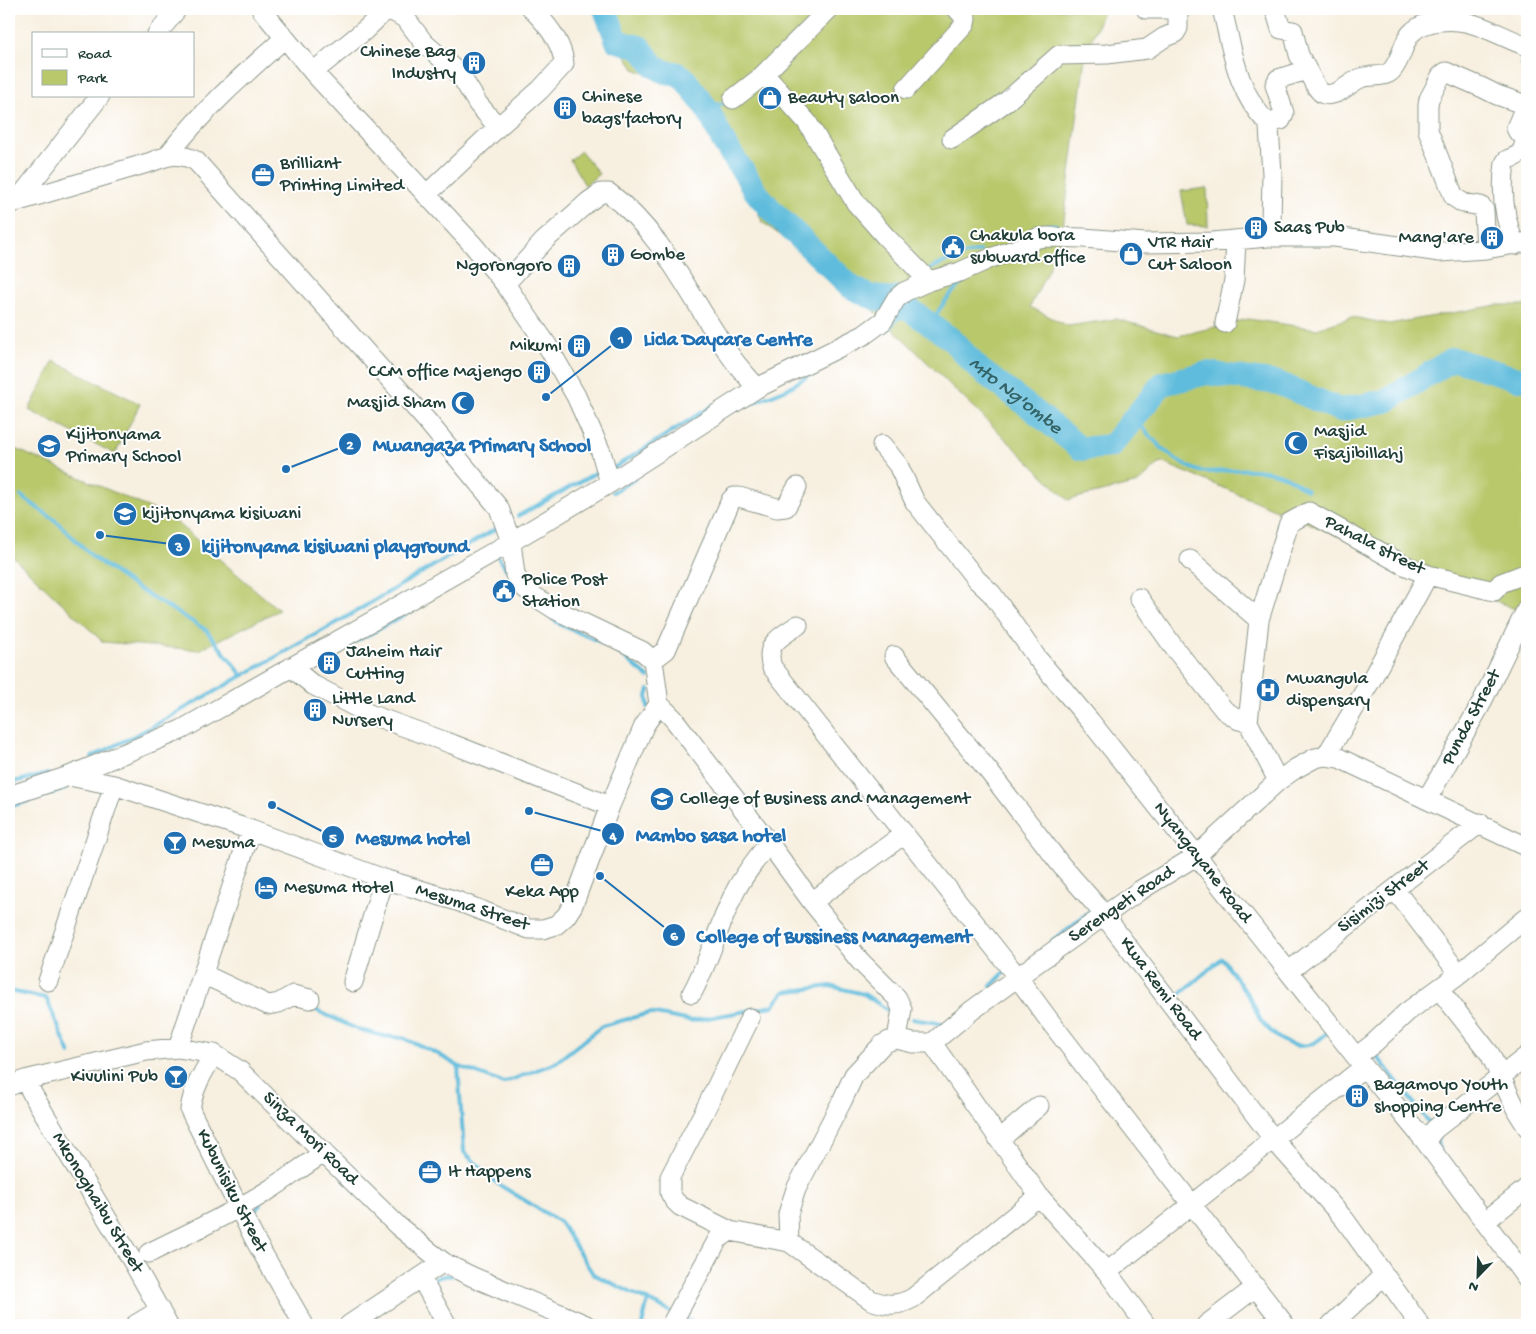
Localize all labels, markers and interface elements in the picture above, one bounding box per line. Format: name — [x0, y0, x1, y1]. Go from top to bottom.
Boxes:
legend — [32, 32, 195, 98]
place label: Chinese Bag Industry — [360, 41, 457, 86]
text: Road — [78, 46, 112, 64]
building icon: Chinese Bag Industry — [461, 50, 487, 76]
text: Park — [77, 70, 108, 88]
shop icon: Beauty saloon — [757, 85, 783, 111]
place label: Chinese bags'factory — [582, 86, 682, 131]
place label: Beauty saloon — [787, 87, 899, 110]
building icon: Chinese bags'factory — [552, 95, 578, 121]
place label: Brilliant Printing Limited — [279, 153, 406, 198]
office icon: Brilliant Printing Limited — [250, 162, 276, 188]
building icon: Saas Pub — [1243, 215, 1269, 241]
place label: Saas Pub — [1274, 217, 1345, 240]
place label: Chakula bora subward office — [970, 225, 1086, 270]
building icon: Mang'are — [1479, 225, 1505, 251]
place label: Mang'are — [1399, 227, 1474, 250]
place label: VTR Hair Cut Saloon — [1147, 232, 1232, 277]
public building icon: Chakula bora subward office — [940, 234, 966, 260]
shop icon: VTR Hair Cut Saloon — [1118, 241, 1144, 267]
building icon: Gombe — [600, 242, 626, 268]
place label: Gombe — [630, 244, 685, 267]
building icon: Ngorongoro — [556, 253, 582, 279]
place label: Ngorongoro — [456, 255, 552, 278]
callout: Licla Daycare Centre — [608, 320, 822, 355]
text: Licla Daycare Centre — [644, 330, 813, 353]
text: 1 — [617, 331, 624, 349]
building icon: Mikumi — [566, 333, 592, 359]
place label: Mikumi — [510, 335, 562, 358]
water label: Mto Ng'ombe — [963, 353, 1067, 440]
building icon: CCM office Majengo — [526, 359, 552, 385]
place label: CCM office Majengo — [369, 361, 522, 384]
mosque icon: Masjid Sham — [450, 390, 476, 416]
place label: Masjid Sham — [347, 392, 446, 415]
place label: Masjid Fisajibillahj — [1313, 421, 1404, 466]
place label: Kijitonyama Primary School — [65, 424, 181, 469]
callout: Mwangaza Primary School — [338, 427, 601, 462]
mosque icon: Masjid Fisajibillahj — [1283, 430, 1309, 456]
school or university icon: Kijitonyama Primary School — [36, 433, 62, 459]
text: Mwangaza Primary School — [373, 436, 592, 459]
text: 2 — [346, 437, 354, 455]
school or university icon: kijitonyama kisiwani — [112, 501, 138, 527]
place label: kijitonyama kisiwani — [142, 503, 301, 526]
street label: Pahala street — [1319, 510, 1430, 582]
callout: kijitonyama kisiwani playground — [166, 528, 479, 563]
text: kijitonyama kisiwani playground — [201, 537, 471, 560]
text: 3 — [174, 539, 183, 557]
place label: Police Post Station — [521, 569, 609, 614]
public building icon: Police Post Station — [491, 578, 517, 604]
place label: Jaheim Hair Cutting — [346, 641, 443, 686]
building icon: Jaheim Hair Cutting — [316, 650, 342, 676]
street label: Punda Street — [1437, 664, 1508, 771]
place label: Mwangula dispensary — [1286, 668, 1371, 713]
hospital icon: Mwangula dispensary — [1255, 677, 1281, 703]
place label: Little Land Nursery — [332, 688, 417, 733]
building icon: Little Land Nursery — [302, 697, 328, 723]
school or university icon: College of Business and Management — [649, 786, 675, 812]
place label: College of Business and Management — [680, 788, 972, 811]
street label: Nyangayane Road — [1148, 798, 1258, 930]
callout: Mambo sasa hotel — [601, 817, 796, 852]
callout: Mesuma hotel — [321, 819, 481, 854]
text: Mambo sasa hotel — [636, 826, 787, 849]
text: 4 — [608, 828, 617, 846]
text: Mesuma hotel — [356, 829, 471, 852]
bar icon: Mesuma — [162, 830, 188, 856]
text: 5 — [329, 830, 337, 848]
place label: Mesuma — [192, 832, 256, 855]
office icon: Keka App — [529, 852, 555, 878]
street label: Sisimizi Street — [1333, 854, 1436, 939]
street label: Serengeti Road — [1065, 860, 1181, 949]
hotel icon: Mesuma Hotel — [253, 875, 279, 901]
place label: Mesuma Hotel — [284, 877, 394, 900]
street label: Mesuma Street — [412, 879, 534, 938]
place label: Keka App — [505, 881, 579, 904]
callout: College of Bussiness Management — [661, 917, 982, 952]
text: College of Bussiness Management — [695, 927, 974, 950]
text: 6 — [670, 928, 678, 946]
street label: Kwa Remi Road — [1114, 933, 1207, 1047]
bar icon: Kivulini Pub — [163, 1064, 189, 1090]
place label: Kivulini Pub — [71, 1066, 158, 1089]
place label: Bagamoyo Youth shopping Centre — [1373, 1074, 1508, 1119]
building icon: Bagamoyo Youth shopping Centre — [1344, 1083, 1370, 1109]
street label: Sinza Mori Road — [257, 1087, 364, 1192]
street label: Kubunisiku Street — [190, 1126, 273, 1258]
street label: Mkonoghaibu Street — [46, 1128, 149, 1279]
office icon: It Happens — [417, 1159, 443, 1185]
place label: It Happens — [448, 1161, 532, 1184]
north arrow — [1454, 1252, 1504, 1302]
text: N — [1466, 1276, 1481, 1295]

